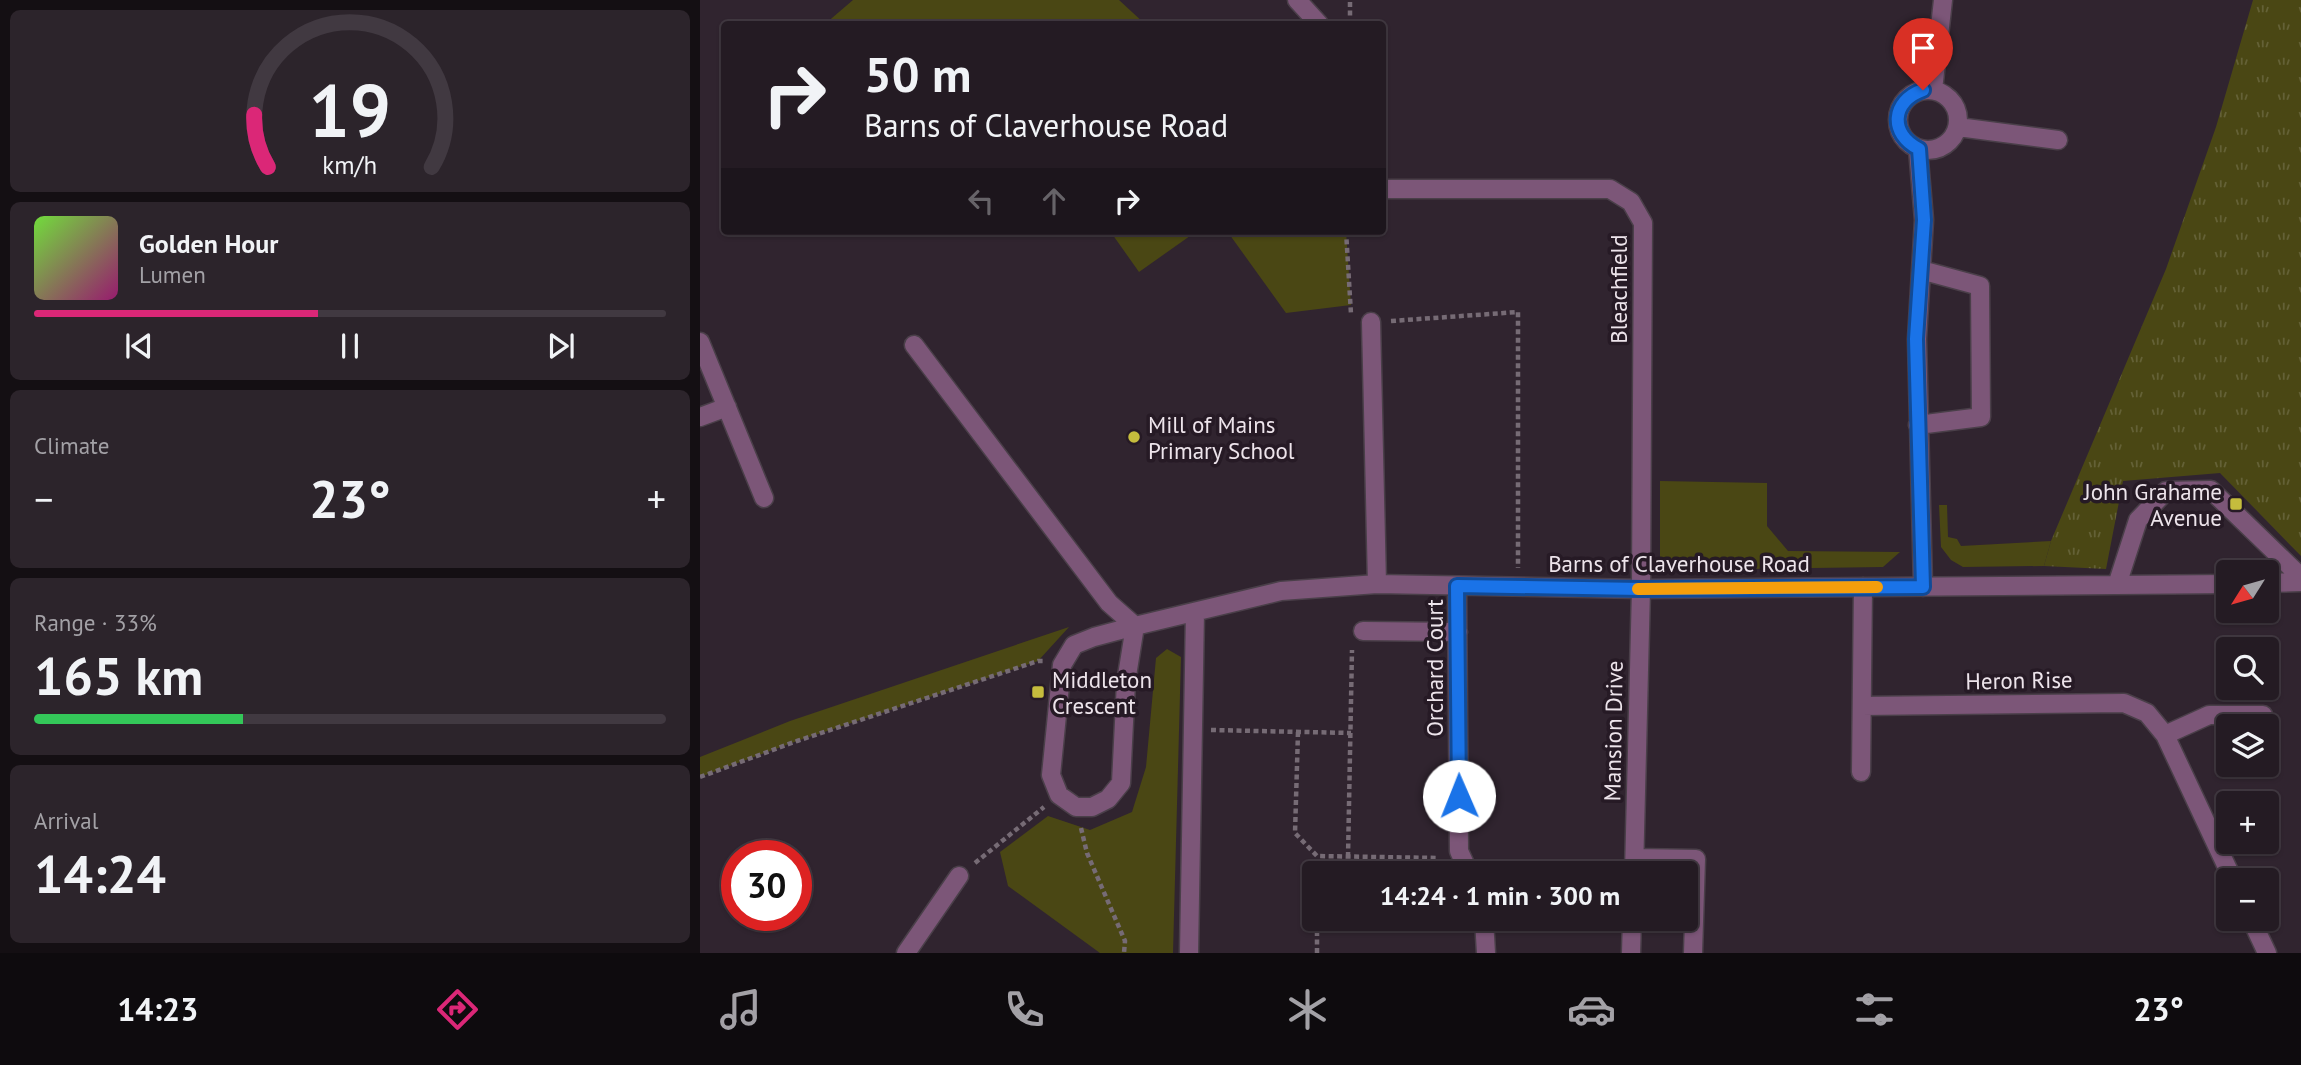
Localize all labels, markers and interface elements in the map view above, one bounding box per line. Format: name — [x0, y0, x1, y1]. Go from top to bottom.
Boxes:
pin — [1893, 18, 1953, 90]
icon: arrive — [1904, 29, 1942, 67]
text: 50 m — [864, 42, 971, 106]
icon: right — [749, 49, 840, 140]
text: 19 — [309, 63, 391, 157]
text: Barns of Claverhouse Road — [864, 104, 1228, 146]
text: km/h — [323, 149, 377, 181]
icon: left — [962, 182, 1000, 220]
icon: ahead — [1035, 182, 1073, 220]
icon: right — [1108, 182, 1146, 220]
text: Golden Hour — [139, 227, 278, 260]
street label: Bleachfield — [1604, 234, 1633, 344]
text: Lumen — [139, 260, 206, 289]
icon: previous — [120, 327, 158, 365]
icon: pause — [331, 327, 369, 365]
icon: next — [542, 327, 580, 365]
place label: Mill of Mains Primary School — [1148, 410, 1295, 465]
marker: Mill of Mains Primary School — [1126, 429, 1142, 445]
text: Climate — [34, 431, 109, 460]
text: 23° — [309, 465, 391, 532]
text: − — [34, 474, 53, 523]
text: + — [647, 474, 666, 523]
place label: John Grahame Avenue — [2083, 477, 2222, 532]
marker: John Grahame Avenue — [2228, 496, 2244, 512]
street label: Barns of Claverhouse Road — [1548, 549, 1810, 578]
north arrow — [2216, 560, 2278, 623]
map controls — [2216, 560, 2279, 931]
street label: Orchard Court — [1420, 599, 1449, 737]
text: Range · 33% — [34, 608, 157, 637]
button: search — [2216, 637, 2279, 700]
text: 165 km — [34, 642, 203, 709]
street label: Mansion Drive — [1597, 660, 1629, 802]
place label: Middleton Crescent — [1052, 665, 1152, 720]
street label: Heron Rise — [1965, 665, 2073, 695]
marker: Middleton Crescent — [1030, 684, 1046, 700]
button: layers — [2216, 714, 2279, 777]
position arrow — [1422, 759, 1496, 833]
button: + — [2216, 791, 2279, 854]
text: Arrival — [34, 806, 98, 835]
text: 14:24 — [34, 840, 166, 907]
speed limit sign: 30 — [721, 840, 812, 931]
button: − — [2216, 868, 2279, 931]
text: 14:24 · 1 min · 300 m — [1380, 879, 1620, 912]
icon: directions — [433, 985, 482, 1034]
icon: music — [716, 985, 765, 1034]
icon: phone — [1000, 985, 1049, 1034]
icon: climate — [1283, 985, 1332, 1034]
icon: car — [1567, 985, 1616, 1034]
icon: filters — [1850, 985, 1899, 1034]
text: 14:23 — [117, 988, 198, 1030]
text: 23° — [2133, 988, 2184, 1030]

